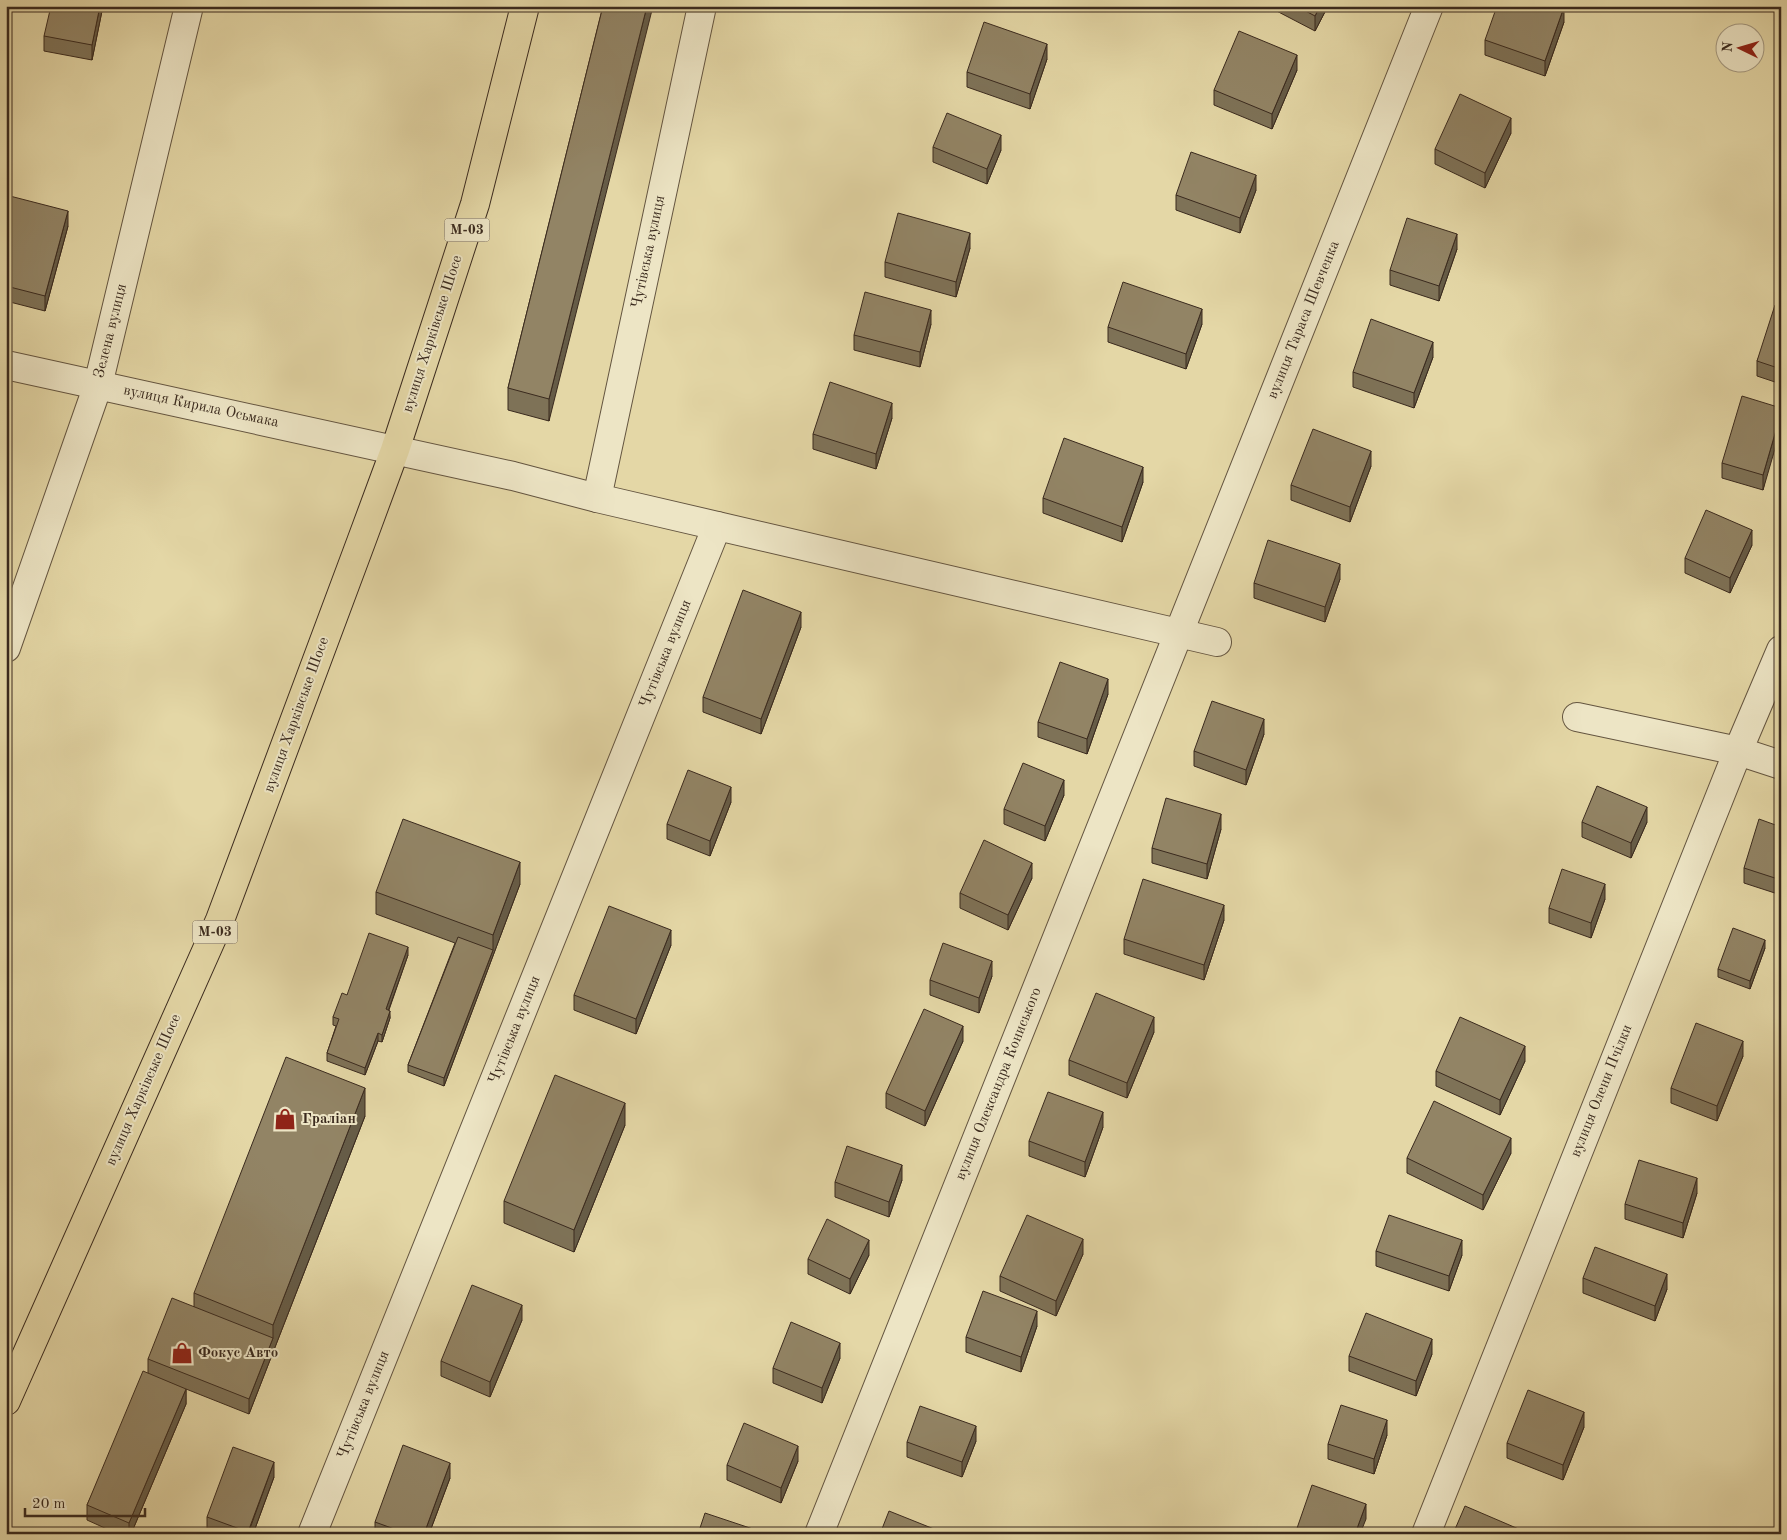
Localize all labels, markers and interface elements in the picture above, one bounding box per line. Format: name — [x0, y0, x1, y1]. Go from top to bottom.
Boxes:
north arrow — [1714, 22, 1764, 72]
text: N — [1721, 41, 1736, 53]
street label: Чутівська вулиця — [630, 194, 668, 310]
road number: М-03 — [444, 218, 490, 242]
street label: вулиця Тараса Шевченка — [1265, 238, 1343, 401]
street label: вулиця Харківське Шосе — [401, 254, 466, 414]
street label: Зелена вулиця — [92, 282, 130, 380]
street label: вулиця Кирила Осьмака — [122, 383, 281, 431]
street label: Чутівська вулиця — [637, 598, 695, 710]
street label: вулиця Харківське Шосе — [262, 635, 332, 795]
road number: М-03 — [192, 920, 238, 944]
street label: Чутівська вулиця — [486, 974, 544, 1086]
street label: вулиця Олександра Кониського — [953, 985, 1045, 1183]
street label: вулиця Харківське Шосе — [104, 1012, 184, 1168]
street label: вулиця Олени Пчілки — [1569, 1023, 1635, 1159]
shop icon: Граліан — [272, 1106, 298, 1132]
place label: Граліан — [302, 1112, 356, 1127]
shop icon: Фокус Авто — [169, 1340, 195, 1366]
place label: Фокус Авто — [198, 1346, 278, 1361]
street label: Чутівська вулиця — [335, 1349, 393, 1461]
scale bar — [25, 1485, 145, 1517]
text: 20 m — [32, 1497, 66, 1512]

